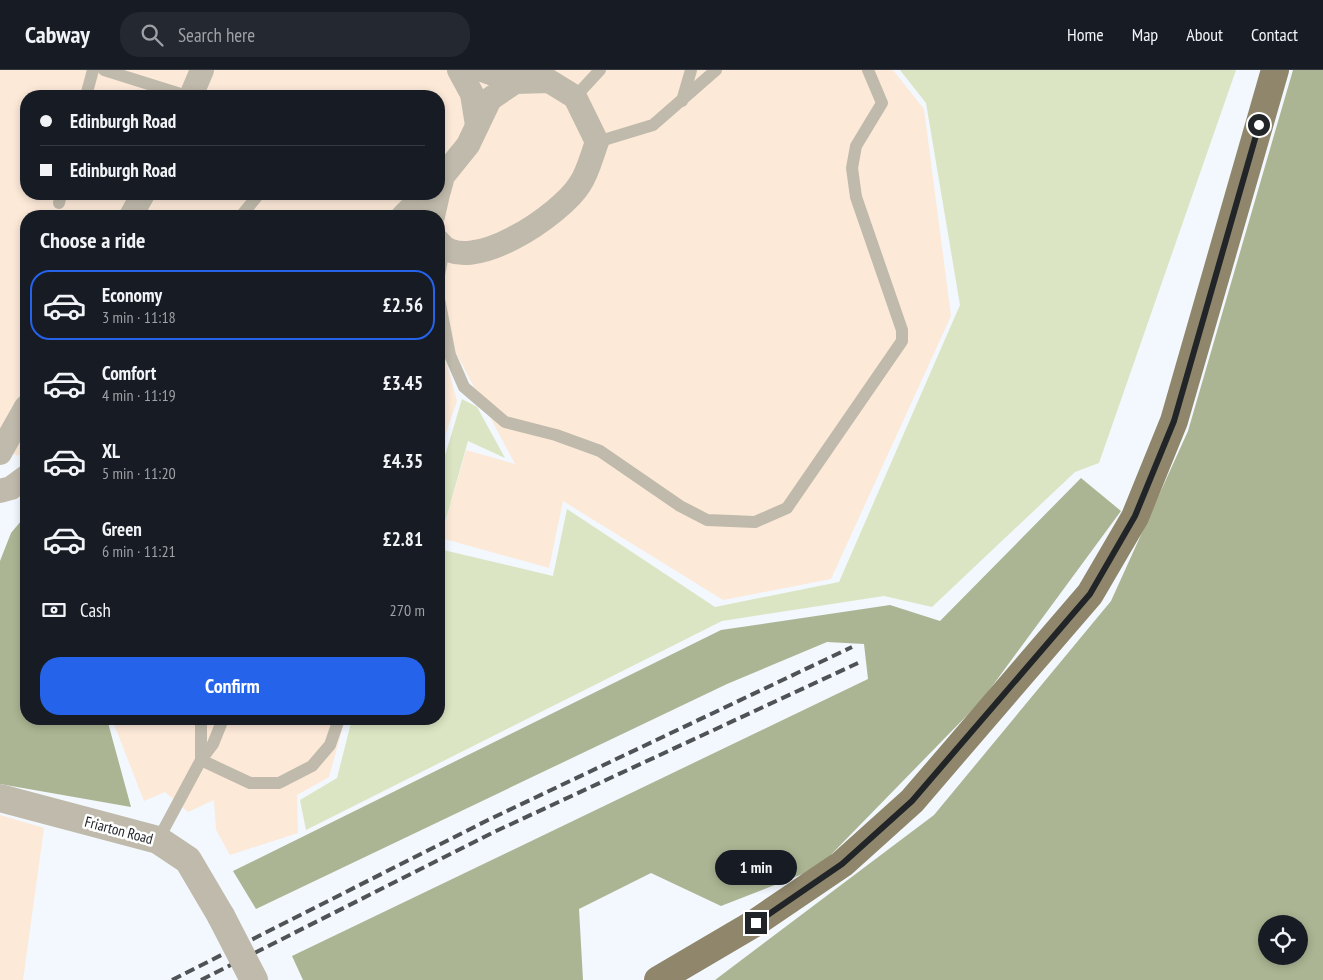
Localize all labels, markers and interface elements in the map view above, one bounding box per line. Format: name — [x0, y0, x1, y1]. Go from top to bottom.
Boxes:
search box — [120, 12, 470, 57]
text: Cabway — [25, 19, 90, 50]
icon: search — [138, 21, 166, 49]
text: Search here — [178, 23, 255, 47]
text: Home — [1067, 23, 1104, 46]
text: Map — [1132, 23, 1158, 46]
text: About — [1186, 23, 1223, 46]
text: Contact — [1251, 23, 1298, 46]
text: Edinburgh Road — [70, 109, 176, 133]
route start — [1248, 114, 1270, 136]
text: Edinburgh Road — [70, 158, 176, 182]
text: Choose a ride — [40, 226, 145, 254]
icon: car — [42, 283, 87, 328]
text: Economy — [102, 283, 162, 307]
text: £2.56 — [383, 293, 423, 317]
text: 3 min · 11:18 — [102, 307, 176, 327]
icon: car — [42, 361, 87, 406]
text: Comfort — [102, 361, 156, 385]
text: £3.45 — [383, 371, 423, 395]
text: 4 min · 11:19 — [102, 385, 176, 405]
icon: car — [42, 439, 87, 484]
text: XL — [102, 439, 120, 463]
text: £4.35 — [383, 449, 423, 473]
text: 5 min · 11:20 — [102, 463, 176, 483]
icon: car — [42, 517, 87, 562]
text: Green — [102, 517, 142, 541]
text: £2.81 — [383, 527, 423, 551]
text: 6 min · 11:21 — [102, 541, 176, 561]
icon: cash — [40, 596, 68, 624]
text: Cash — [80, 598, 111, 622]
text: 270 m — [390, 600, 425, 620]
button: Confirm — [40, 657, 425, 715]
street label: Friarton Road — [83, 812, 155, 848]
callout: 1 min — [715, 850, 797, 886]
text: 1 min — [740, 857, 772, 877]
route end — [745, 912, 767, 934]
map controls — [1258, 915, 1308, 965]
button: locate — [1258, 915, 1308, 965]

